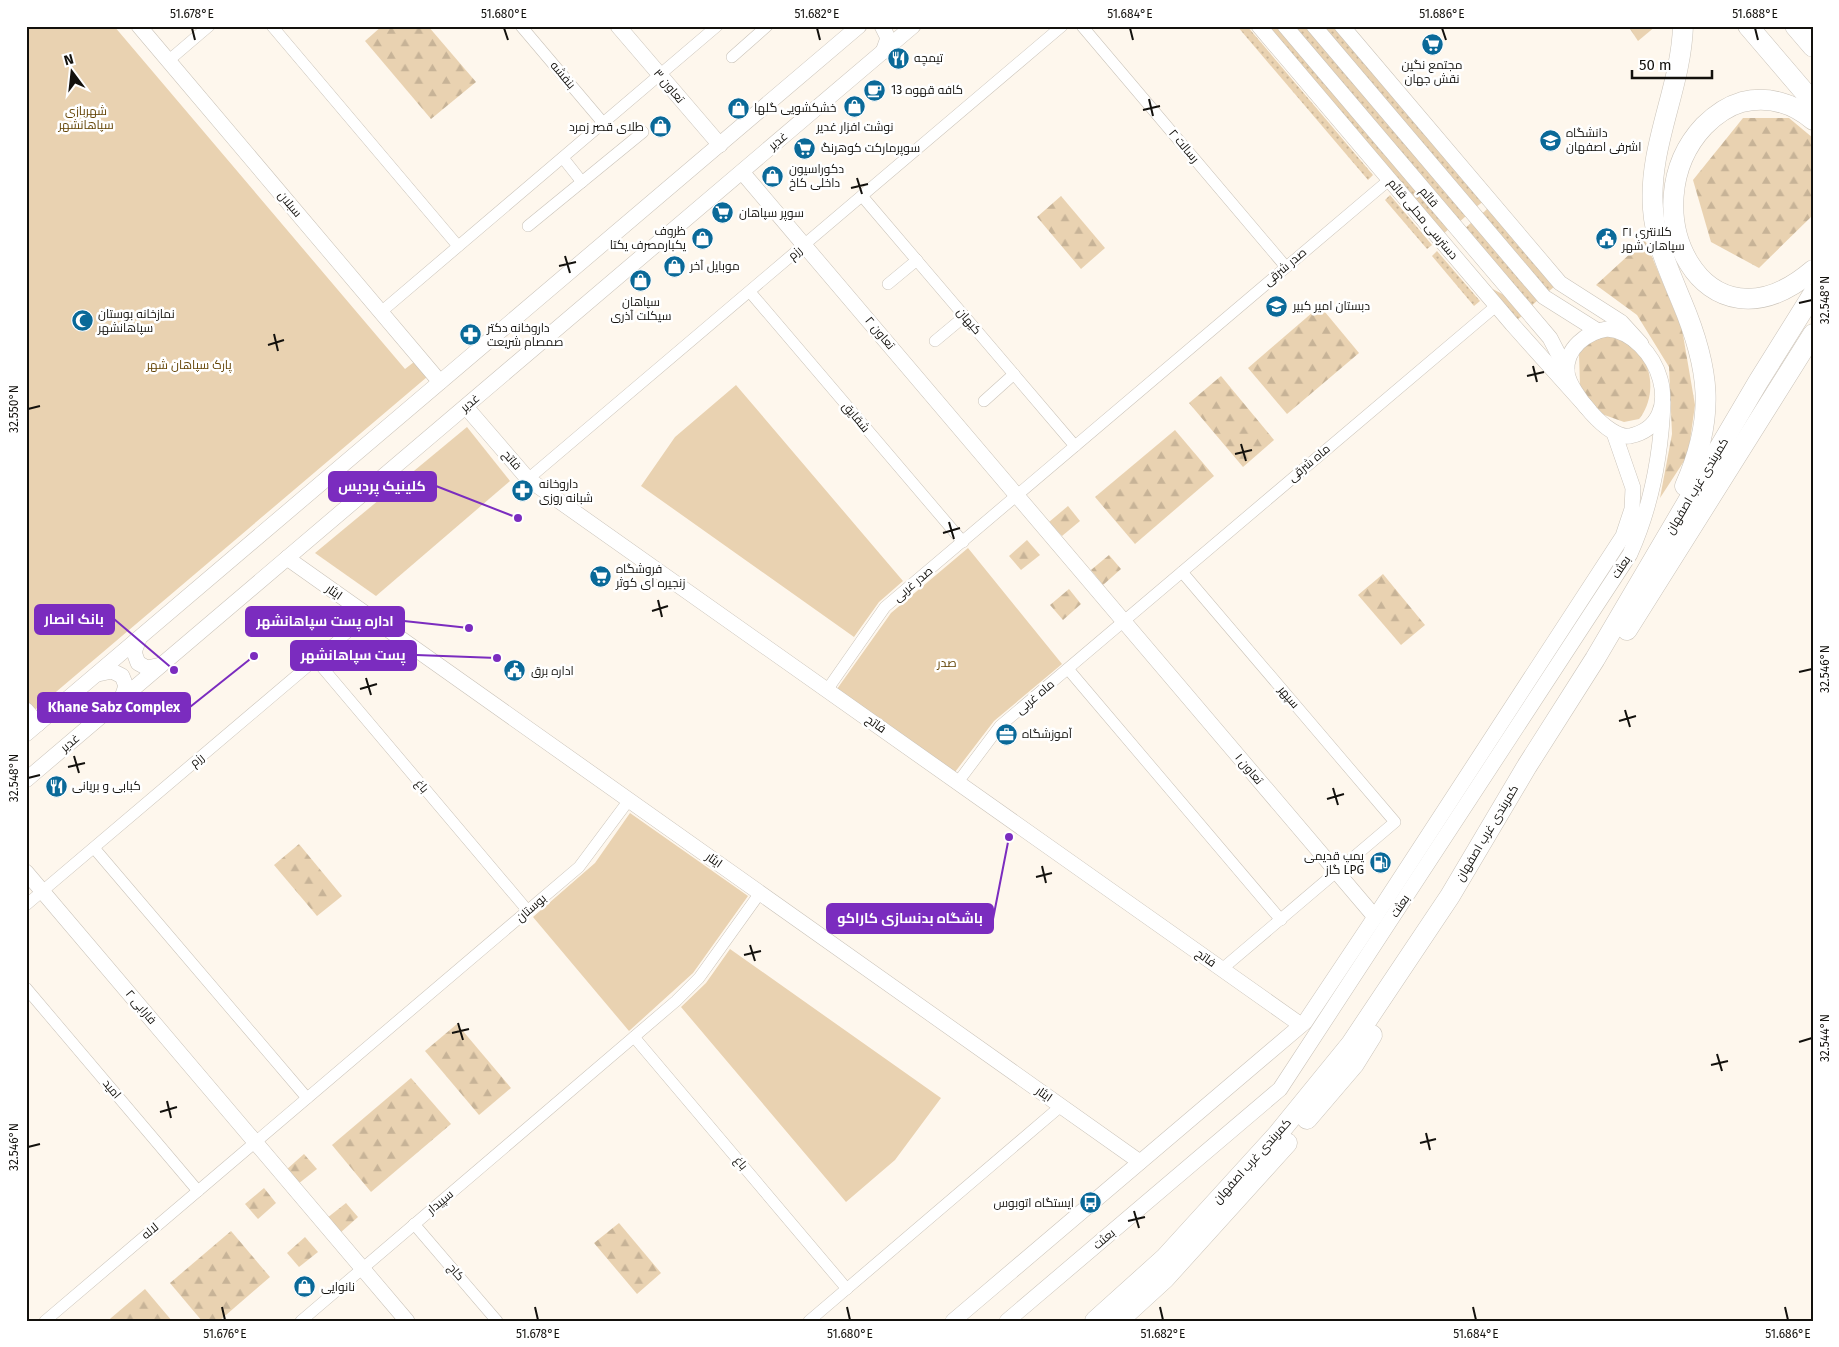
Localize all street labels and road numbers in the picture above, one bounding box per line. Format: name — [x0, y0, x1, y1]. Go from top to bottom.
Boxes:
street label: بنفشه — [547, 58, 579, 92]
street label: تعاون ۳ — [651, 66, 688, 107]
street label: رسالت ۲ — [1166, 126, 1202, 166]
street label: غدیر — [765, 129, 790, 154]
street label: دسترسی محلی قائم — [1384, 176, 1461, 263]
street label: قائم — [1416, 184, 1441, 211]
street label: سبلان — [275, 188, 305, 220]
street label: رزم — [785, 243, 805, 264]
street label: صدر شرقی — [1261, 245, 1309, 289]
street label: کیهان — [954, 305, 984, 337]
street label: تعاون ۲ — [862, 314, 898, 353]
street label: غدیر — [457, 391, 482, 416]
street label: شقایق — [839, 399, 873, 435]
street label: کمربندی غرب اصفهان — [1663, 435, 1731, 537]
street label: ماه شرقی — [1285, 441, 1333, 485]
street label: فاتح — [499, 447, 524, 473]
street label: بعثت — [1609, 553, 1633, 581]
street label: صدر غربی — [890, 563, 936, 605]
street label: ایثار — [322, 581, 345, 603]
street label: ماه غربی — [1013, 677, 1057, 717]
street label: سپهر — [1274, 682, 1302, 712]
street label: فاتح — [863, 712, 889, 737]
street label: غدیر — [57, 731, 82, 756]
street label: رزم — [187, 750, 207, 771]
street label: تعاون ۱ — [1232, 751, 1266, 788]
street label: باغ — [412, 776, 432, 796]
street label: کمربندی غرب اصفهان — [1453, 782, 1521, 884]
street label: ایثار — [702, 849, 725, 871]
street label: بوستان — [513, 891, 549, 925]
street label: بعثت — [1388, 892, 1412, 920]
street label: فاتح — [1193, 946, 1219, 971]
street label: فارابی ۲ — [123, 987, 159, 1027]
street label: امید — [100, 1076, 124, 1102]
street label: ایثار — [1032, 1083, 1055, 1105]
street label: کمربندی غرب اصفهان — [1210, 1116, 1294, 1206]
street label: باغ — [731, 1153, 751, 1173]
street label: سپیدار — [423, 1187, 457, 1218]
street label: لاله — [139, 1220, 161, 1242]
street label: بعثت — [1090, 1226, 1118, 1252]
street label: کاج — [444, 1261, 467, 1284]

